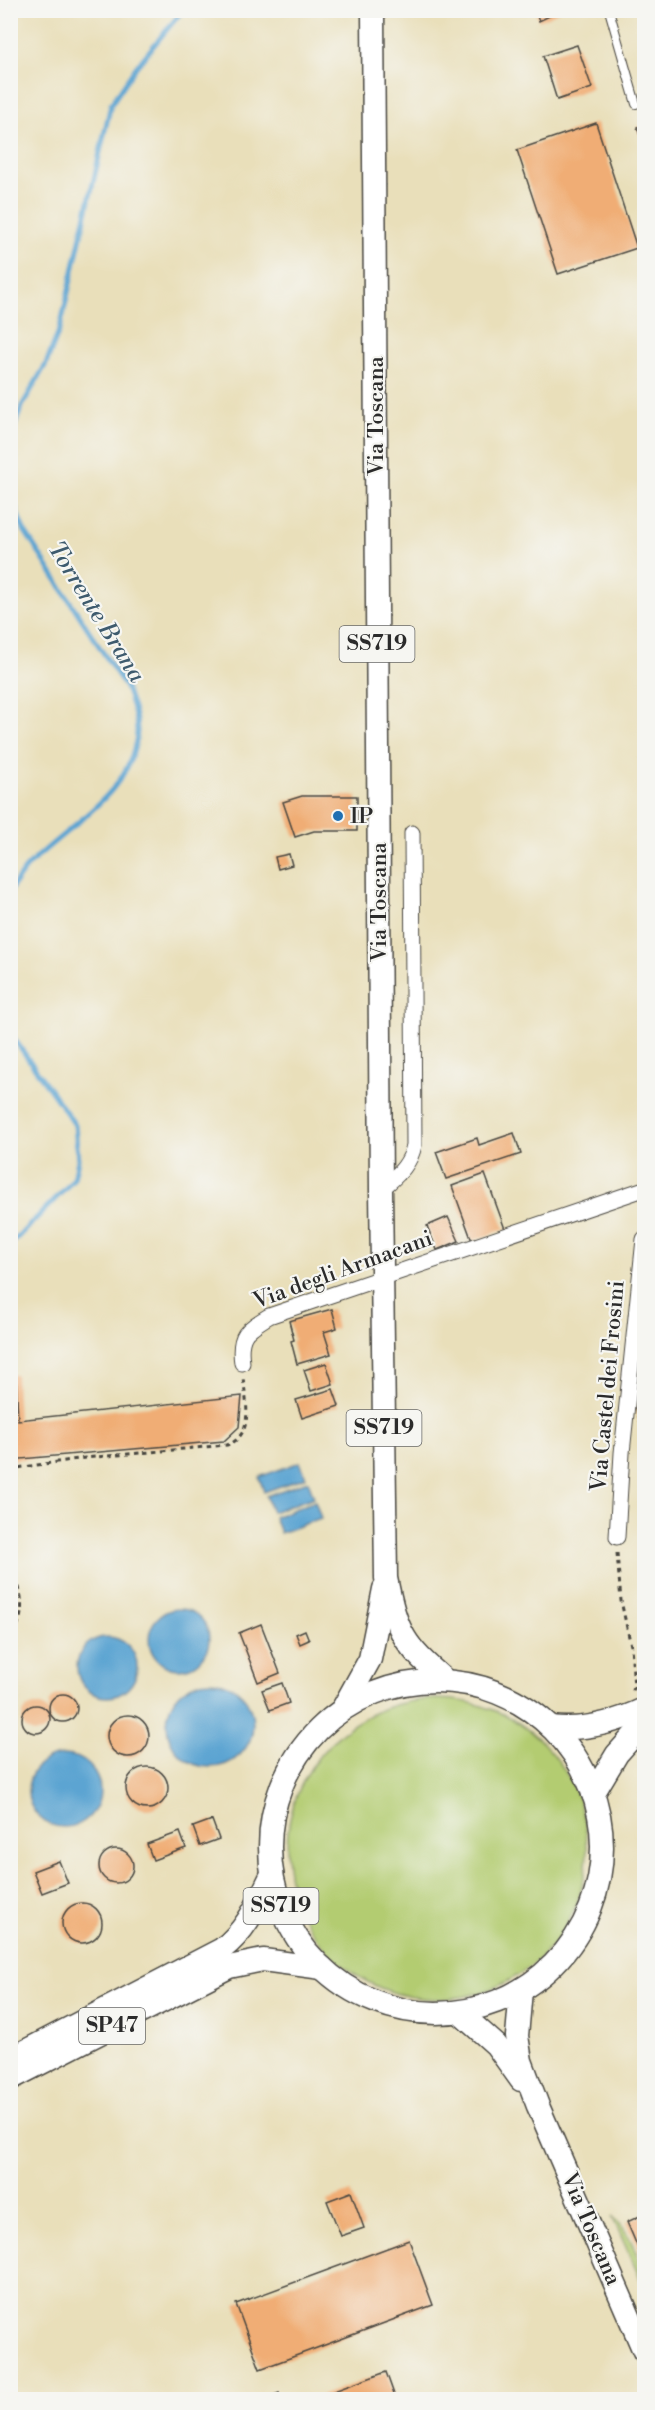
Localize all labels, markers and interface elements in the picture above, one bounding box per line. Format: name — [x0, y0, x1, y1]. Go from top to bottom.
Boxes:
street label: Via Toscana — [363, 355, 390, 477]
water label: Torrente Brana — [41, 536, 152, 689]
road number: SS719 — [340, 626, 415, 662]
place label: IP — [350, 803, 373, 830]
marker: IP — [331, 809, 345, 823]
street label: Via Toscana — [366, 841, 393, 963]
street label: Via degli Armacani — [249, 1225, 436, 1315]
street label: Via Castel dei Frosini — [585, 1279, 631, 1494]
road number: SS719 — [346, 1410, 422, 1446]
road number: SS719 — [244, 1888, 318, 1924]
road number: SP47 — [79, 2008, 145, 2044]
street label: Via Toscana — [555, 2168, 627, 2290]

